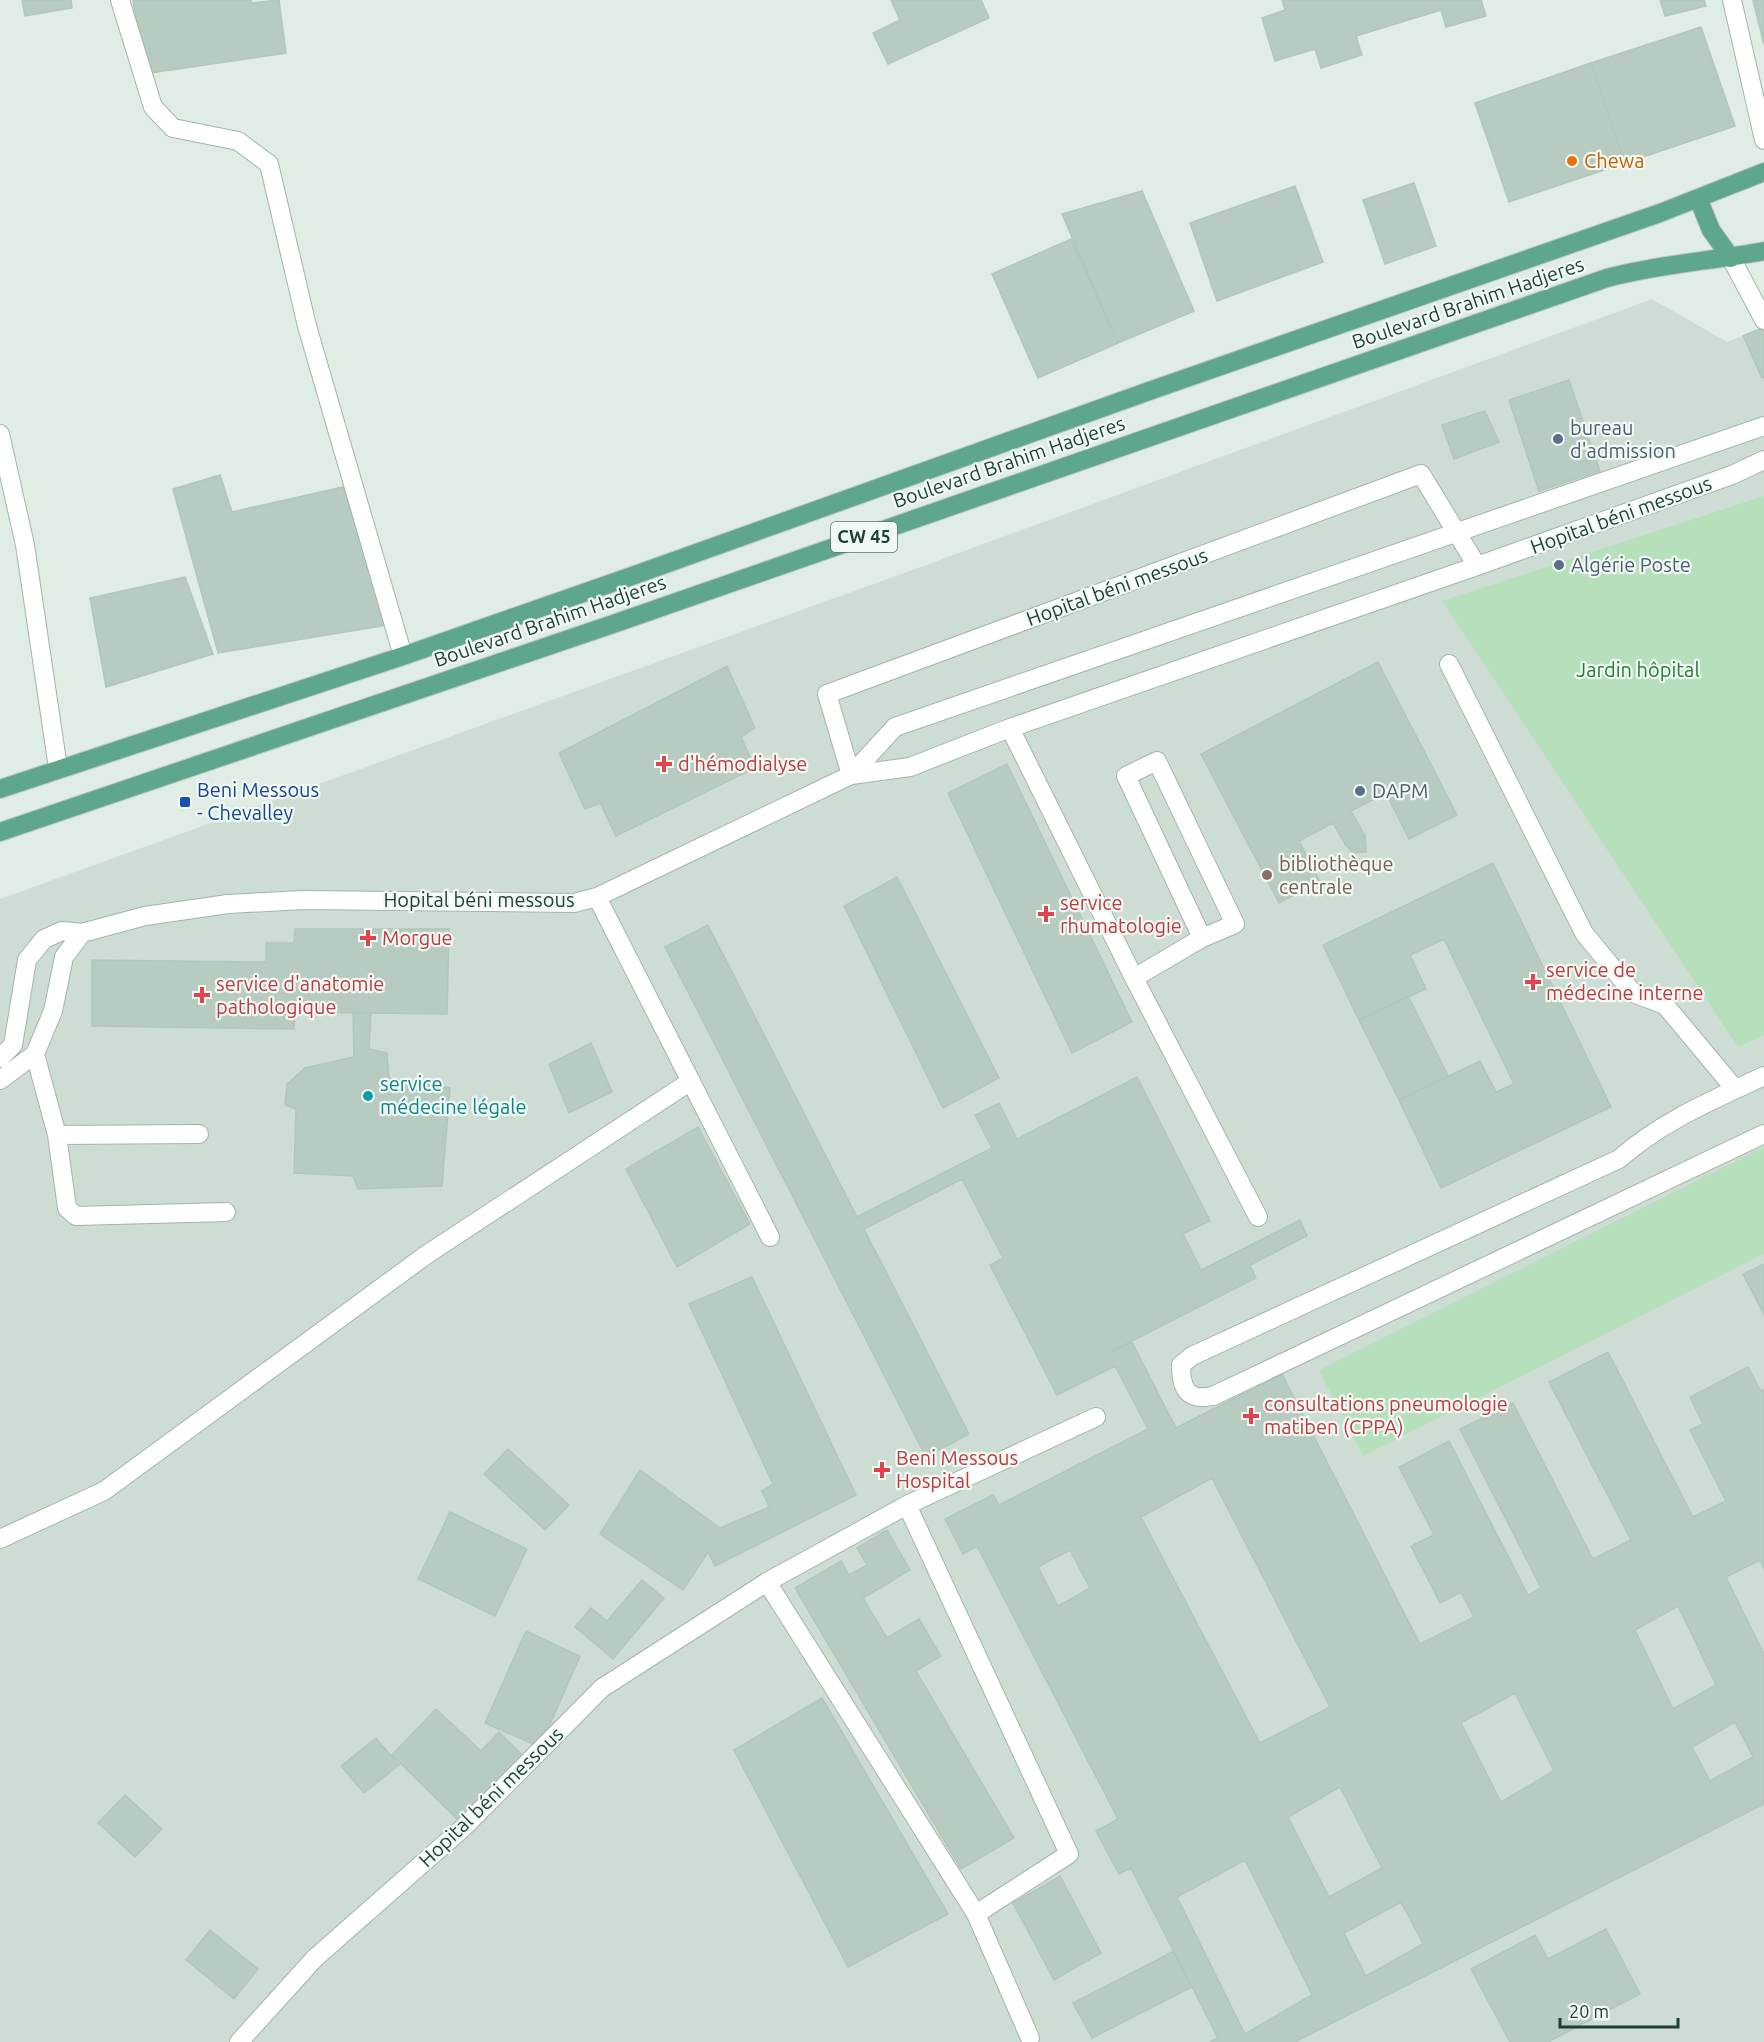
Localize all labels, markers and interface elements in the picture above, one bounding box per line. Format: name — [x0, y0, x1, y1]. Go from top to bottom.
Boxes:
place label: Chewa — [1584, 149, 1645, 172]
marker: Chewa — [1565, 154, 1579, 168]
street label: Boulevard Brahim Hadjeres — [1349, 252, 1587, 353]
street label: Boulevard Brahim Hadjeres — [890, 411, 1128, 512]
place label: bureau d'admission — [1570, 416, 1676, 462]
marker: bureau d'admission — [1551, 432, 1565, 446]
street label: Hopital béni messous — [1527, 471, 1715, 558]
road number: CW 45 — [831, 522, 897, 552]
street label: Hopital béni messous — [1023, 543, 1211, 630]
place label: Algérie Poste — [1571, 553, 1691, 576]
marker: Algérie Poste — [1552, 558, 1566, 572]
street label: Boulevard Brahim Hadjeres — [431, 570, 669, 671]
park label: Jardin hôpital — [1576, 658, 1700, 681]
place label: d'hémodialyse — [678, 752, 807, 775]
marker: d'hémodialyse — [655, 755, 673, 773]
place label: Beni Messous - Chevalley — [197, 778, 319, 824]
place label: DAPM — [1372, 779, 1428, 802]
marker: DAPM — [1353, 784, 1367, 798]
marker: Beni Messous - Chevalley — [178, 795, 192, 809]
place label: bibliothèque centrale — [1279, 852, 1394, 898]
marker: bibliothèque centrale — [1260, 868, 1274, 882]
street label: Hopital béni messous — [383, 888, 575, 911]
place label: service rhumatologie — [1060, 891, 1182, 937]
marker: service rhumatologie — [1037, 905, 1055, 923]
place label: Morgue — [382, 926, 453, 949]
marker: Morgue — [359, 929, 377, 947]
place label: service de médecine interne — [1546, 958, 1703, 1004]
place label: service d'anatomie pathologique — [216, 972, 384, 1018]
marker: service de médecine interne — [1524, 973, 1542, 991]
marker: service d'anatomie pathologique — [193, 986, 211, 1004]
place label: service médecine légale — [380, 1072, 527, 1118]
marker: service médecine légale — [361, 1089, 375, 1103]
place label: consultations pneumologie matiben (CPPA) — [1264, 1392, 1508, 1438]
marker: consultations pneumologie matiben (CPPA) — [1242, 1407, 1260, 1425]
place label: Beni Messous Hospital — [896, 1446, 1018, 1492]
marker: Beni Messous Hospital — [873, 1461, 891, 1479]
street label: Hopital béni messous — [414, 1722, 567, 1871]
scale bar — [1560, 1991, 1678, 2029]
text: 20 m — [1569, 2001, 1609, 2021]

